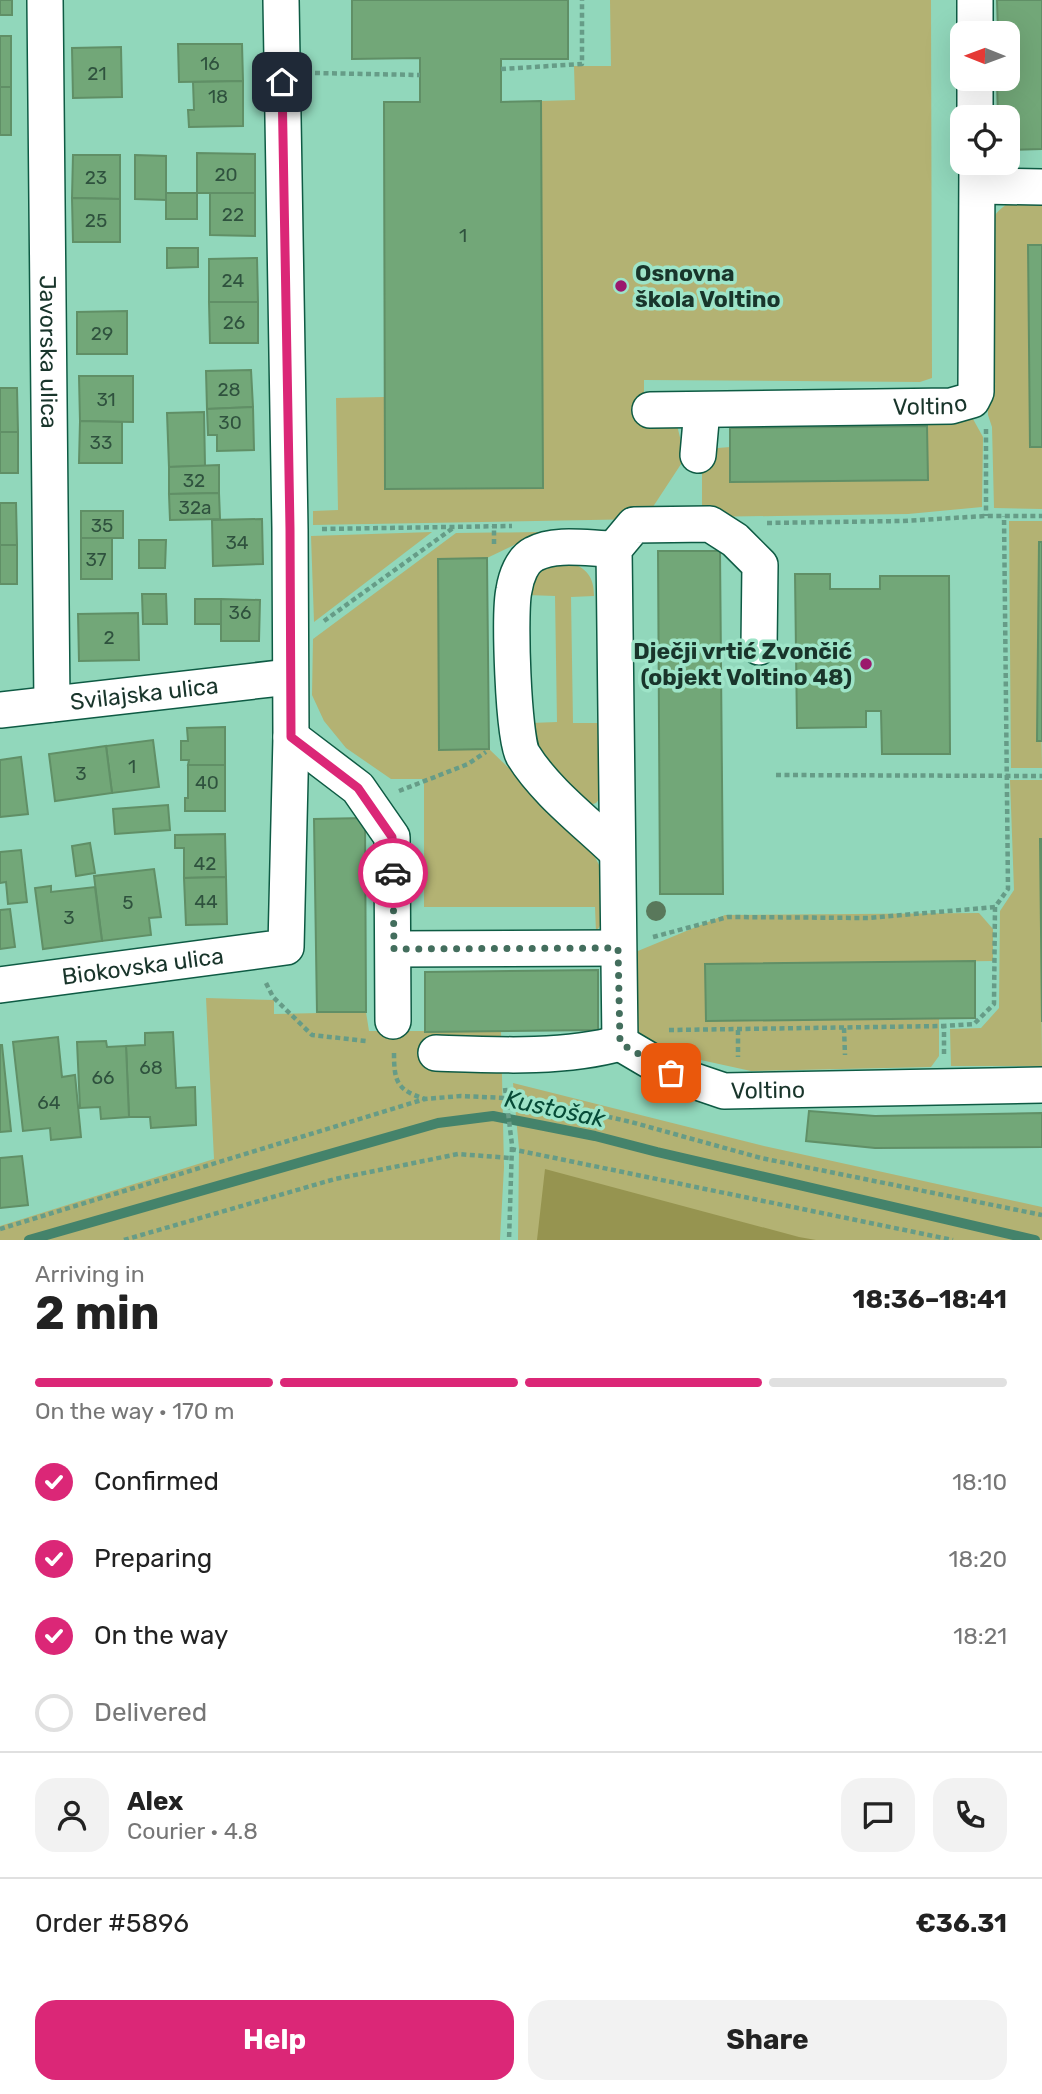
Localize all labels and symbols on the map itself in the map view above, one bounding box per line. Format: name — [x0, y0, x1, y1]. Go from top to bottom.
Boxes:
north arrow — [950, 21, 1020, 91]
house number: 16 — [200, 52, 220, 75]
pin — [252, 52, 312, 112]
house number: 21 — [87, 62, 107, 85]
house number: 18 — [208, 85, 228, 108]
house number: 20 — [214, 163, 238, 186]
house number: 23 — [85, 166, 107, 189]
house number: 22 — [222, 203, 244, 226]
house number: 25 — [85, 209, 107, 232]
house number: 1 — [459, 224, 467, 247]
place label: Osnovna škola Voltino — [635, 259, 781, 313]
house number: 24 — [222, 269, 245, 292]
street label: Javorska ulica — [34, 275, 63, 429]
marker: Osnovna škola Voltino — [613, 278, 629, 294]
house number: 26 — [223, 311, 245, 334]
house number: 29 — [91, 322, 113, 345]
house number: 28 — [217, 378, 241, 401]
house number: 31 — [96, 388, 116, 411]
street label: Voltino — [893, 388, 970, 421]
house number: 30 — [218, 411, 242, 434]
house number: 33 — [90, 431, 112, 454]
house number: 32 — [183, 469, 205, 492]
house number: 32a — [178, 496, 212, 519]
house number: 35 — [91, 514, 113, 537]
house number: 34 — [225, 531, 249, 554]
house number: 37 — [85, 548, 107, 571]
house number: 36 — [229, 601, 251, 624]
house number: 2 — [103, 626, 115, 649]
place label: Dječji vrtić Zvončić (objekt Voltino 48) — [633, 637, 852, 691]
marker: Dječji vrtić Zvončić (objekt Voltino 48) — [858, 656, 874, 672]
street label: Svilajska ulica — [68, 671, 220, 716]
house number: 1 — [128, 755, 136, 778]
house number: 3 — [75, 762, 87, 785]
house number: 40 — [195, 771, 219, 794]
courier — [358, 838, 428, 908]
house number: 42 — [194, 852, 216, 875]
house number: 44 — [194, 890, 218, 913]
house number: 5 — [122, 891, 134, 914]
house number: 3 — [63, 906, 75, 929]
street label: Biokovska ulica — [60, 941, 225, 991]
pin — [641, 1043, 701, 1103]
house number: 68 — [139, 1056, 163, 1079]
house number: 66 — [92, 1066, 114, 1089]
street label: Voltino — [730, 1075, 805, 1105]
water label: Kustošak — [502, 1085, 608, 1133]
house number: 64 — [37, 1091, 61, 1114]

